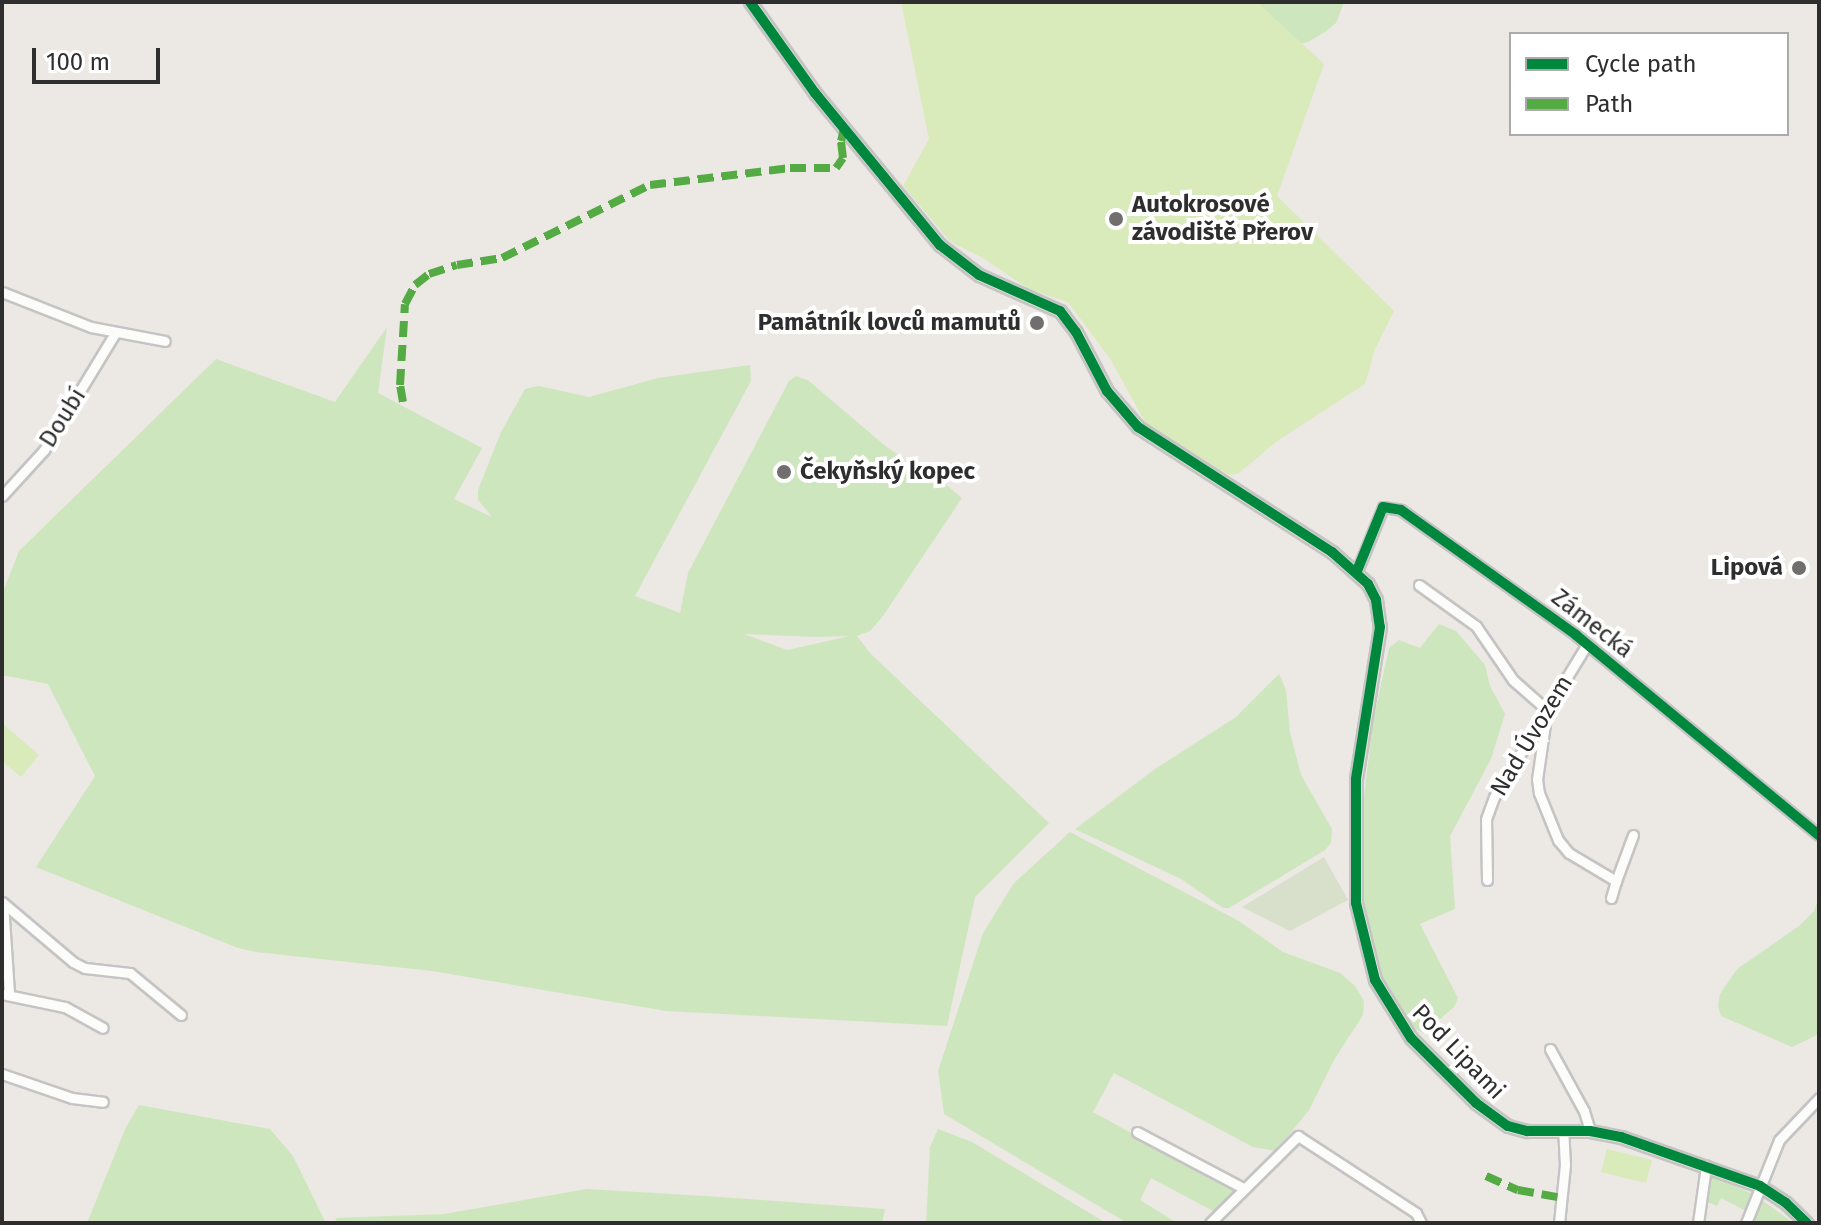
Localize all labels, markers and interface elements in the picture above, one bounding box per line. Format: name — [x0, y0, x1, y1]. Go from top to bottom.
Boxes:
scale bar — [36, 32, 164, 82]
legend — [1509, 32, 1789, 136]
text: 100 m — [46, 48, 110, 76]
text: Cycle path — [1585, 50, 1697, 78]
text: Path — [1585, 90, 1633, 118]
place label: Autokrosové závodiště Přerov — [1132, 191, 1313, 247]
marker: Autokrosové závodiště Přerov — [1107, 210, 1125, 228]
place label: Památník lovců mamutů — [758, 309, 1021, 337]
marker: Památník lovců mamutů — [1028, 314, 1046, 332]
street label: Doubí — [34, 383, 92, 453]
place label: Čekyňský kopec — [800, 458, 975, 486]
marker: Čekyňský kopec — [775, 463, 793, 481]
place label: Lipová — [1711, 554, 1783, 582]
marker: Lipová — [1790, 559, 1808, 577]
street label: Zámecká — [1546, 583, 1638, 665]
street label: Nad Úvozem — [1485, 670, 1579, 802]
street label: Pod Lipami — [1406, 998, 1510, 1106]

